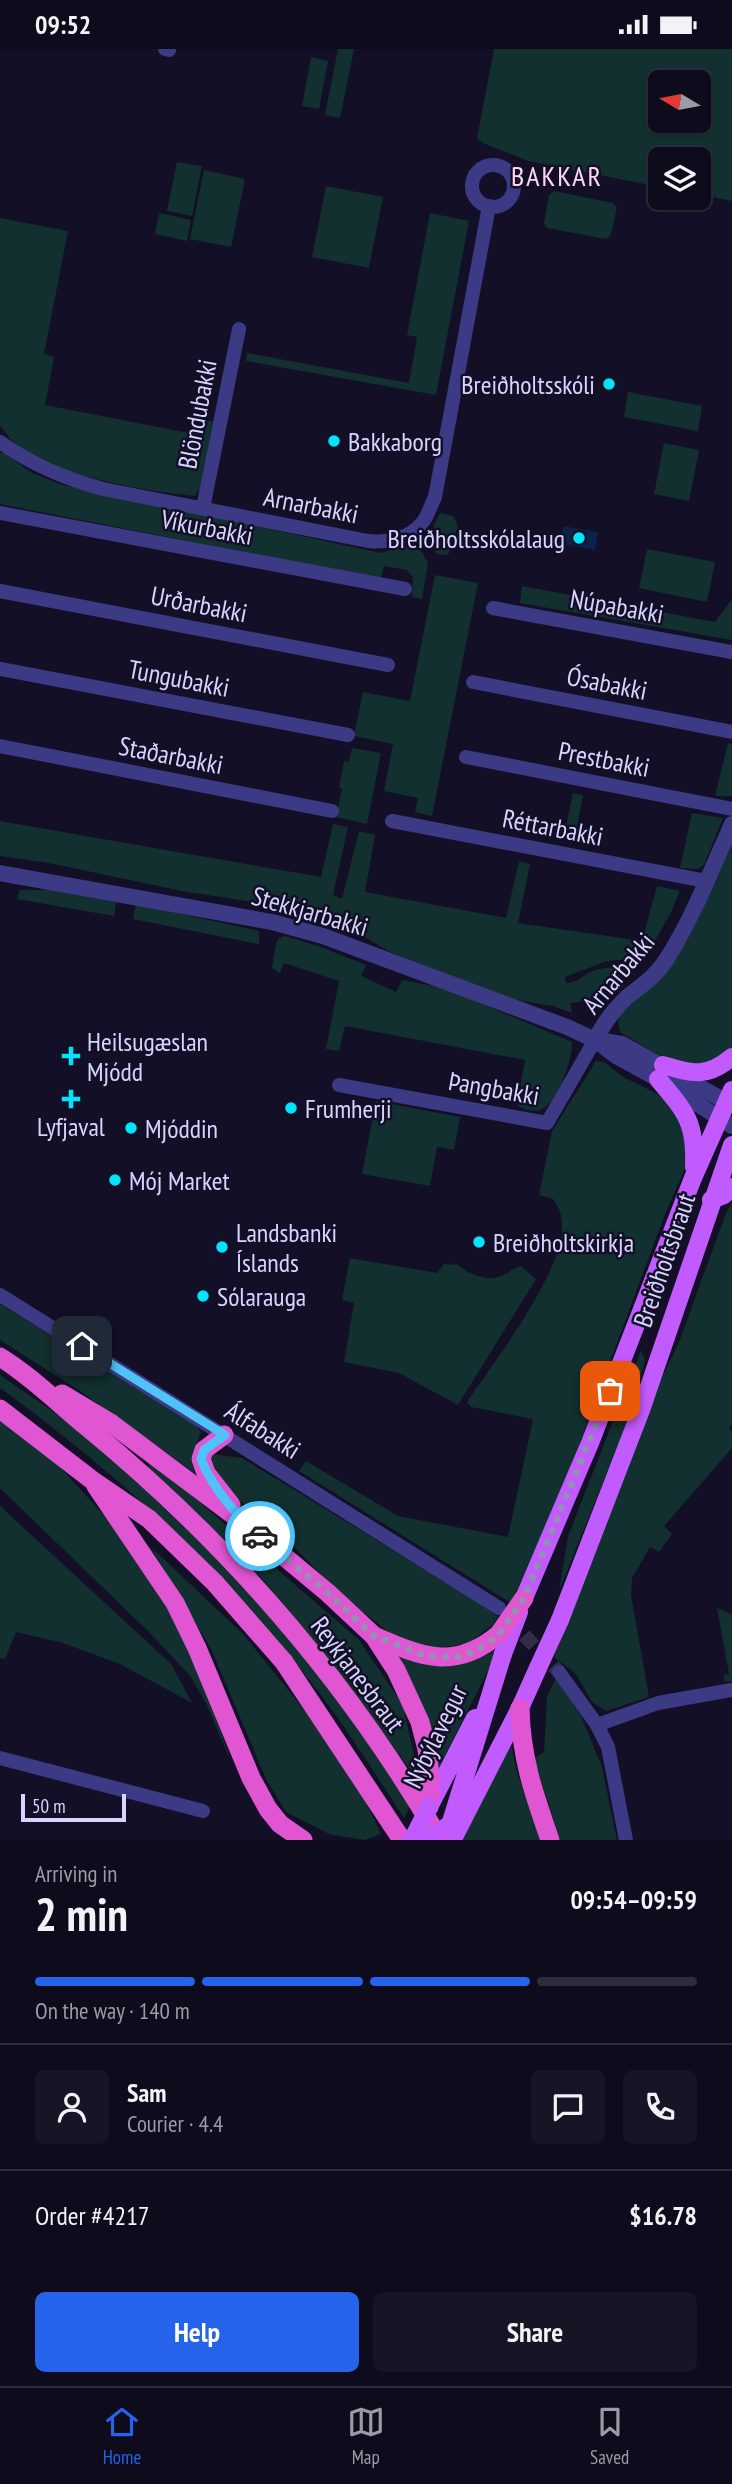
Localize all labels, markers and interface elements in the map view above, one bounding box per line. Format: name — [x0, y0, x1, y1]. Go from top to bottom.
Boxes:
text: 09:52 — [35, 8, 91, 41]
north arrow — [648, 70, 710, 133]
map controls — [648, 70, 711, 210]
button: layers — [648, 147, 711, 210]
district label: BAKKAR — [511, 157, 603, 194]
street label: Blöndubakki — [170, 356, 224, 472]
place label: Breiðholtsskóli — [461, 368, 595, 401]
marker: Breiðholtsskóli — [601, 376, 617, 392]
place label: Bakkaborg — [348, 425, 442, 458]
marker: Bakkaborg — [326, 433, 342, 449]
street label: Arnarbakki — [261, 480, 361, 530]
street label: Víkurbakki — [157, 502, 256, 552]
place label: Breiðholtsskólalaug — [388, 522, 565, 555]
marker: Breiðholtsskólalaug — [571, 530, 587, 546]
street label: Urðarbakki — [148, 579, 250, 629]
street label: Núpabakki — [568, 582, 666, 630]
street label: Tungubakki — [126, 652, 232, 704]
street label: Ósabakki — [564, 659, 650, 707]
street label: Staðarbakki — [116, 729, 226, 781]
street label: Prestbakki — [556, 734, 652, 784]
street label: Réttarbakki — [500, 801, 606, 853]
street label: Stekkjarbakki — [248, 879, 372, 943]
street label: Arnarbakki — [575, 926, 661, 1020]
place label: Heilsugæslan Mjódd — [87, 1025, 208, 1088]
marker: Heilsugæslan Mjódd — [61, 1046, 81, 1066]
street label: Þangbakki — [446, 1064, 542, 1112]
marker: Lyfjaval — [63, 1091, 79, 1107]
place label: Frumherji — [305, 1092, 392, 1125]
marker: Frumherji — [283, 1100, 299, 1116]
place label: Lyfjaval — [37, 1110, 105, 1143]
place label: Mjóddin — [145, 1112, 218, 1145]
marker: Mjóddin — [123, 1120, 139, 1136]
place label: Mój Market — [129, 1164, 230, 1197]
marker: Mój Market — [107, 1172, 123, 1188]
street label: Breiðholtsbraut — [626, 1189, 702, 1331]
place label: Landsbanki Íslands — [236, 1216, 337, 1279]
place label: Breiðholtskirkja — [493, 1226, 634, 1259]
marker: Breiðholtskirkja — [471, 1234, 487, 1250]
marker: Landsbanki Íslands — [214, 1239, 230, 1255]
place label: Sólarauga — [217, 1280, 306, 1313]
marker: Sólarauga — [195, 1288, 211, 1304]
pin — [52, 1316, 112, 1376]
icon: home — [63, 1327, 101, 1365]
pin — [580, 1361, 640, 1421]
icon: bag — [591, 1372, 629, 1410]
street label: Álfabakki — [219, 1394, 307, 1466]
courier — [225, 1501, 295, 1571]
icon: car — [241, 1517, 279, 1555]
street label: Reykjanesbraut — [304, 1610, 412, 1738]
street label: Nýbýlavegur — [396, 1679, 474, 1793]
scale bar — [21, 1791, 126, 1823]
text: 50 m — [32, 1794, 66, 1818]
text: Arriving in — [35, 1859, 117, 1888]
text: 09:54–09:59 — [570, 1883, 697, 1916]
text: 2 min — [35, 1884, 128, 1944]
text: On the way · 140 m — [35, 1996, 190, 2025]
button: person — [35, 2070, 109, 2144]
button: chat — [531, 2070, 605, 2144]
button: phone — [623, 2070, 697, 2144]
text: Sam — [127, 2076, 166, 2109]
text: Courier · 4.4 — [127, 2109, 223, 2138]
text: Order #4217 — [35, 2199, 150, 2232]
text: $16.78 — [629, 2199, 697, 2232]
button: Help — [35, 2292, 359, 2372]
button: Share — [373, 2292, 697, 2372]
tab: Home — [103, 2403, 141, 2469]
tab: Map — [347, 2403, 385, 2469]
tab: Saved — [590, 2403, 629, 2469]

